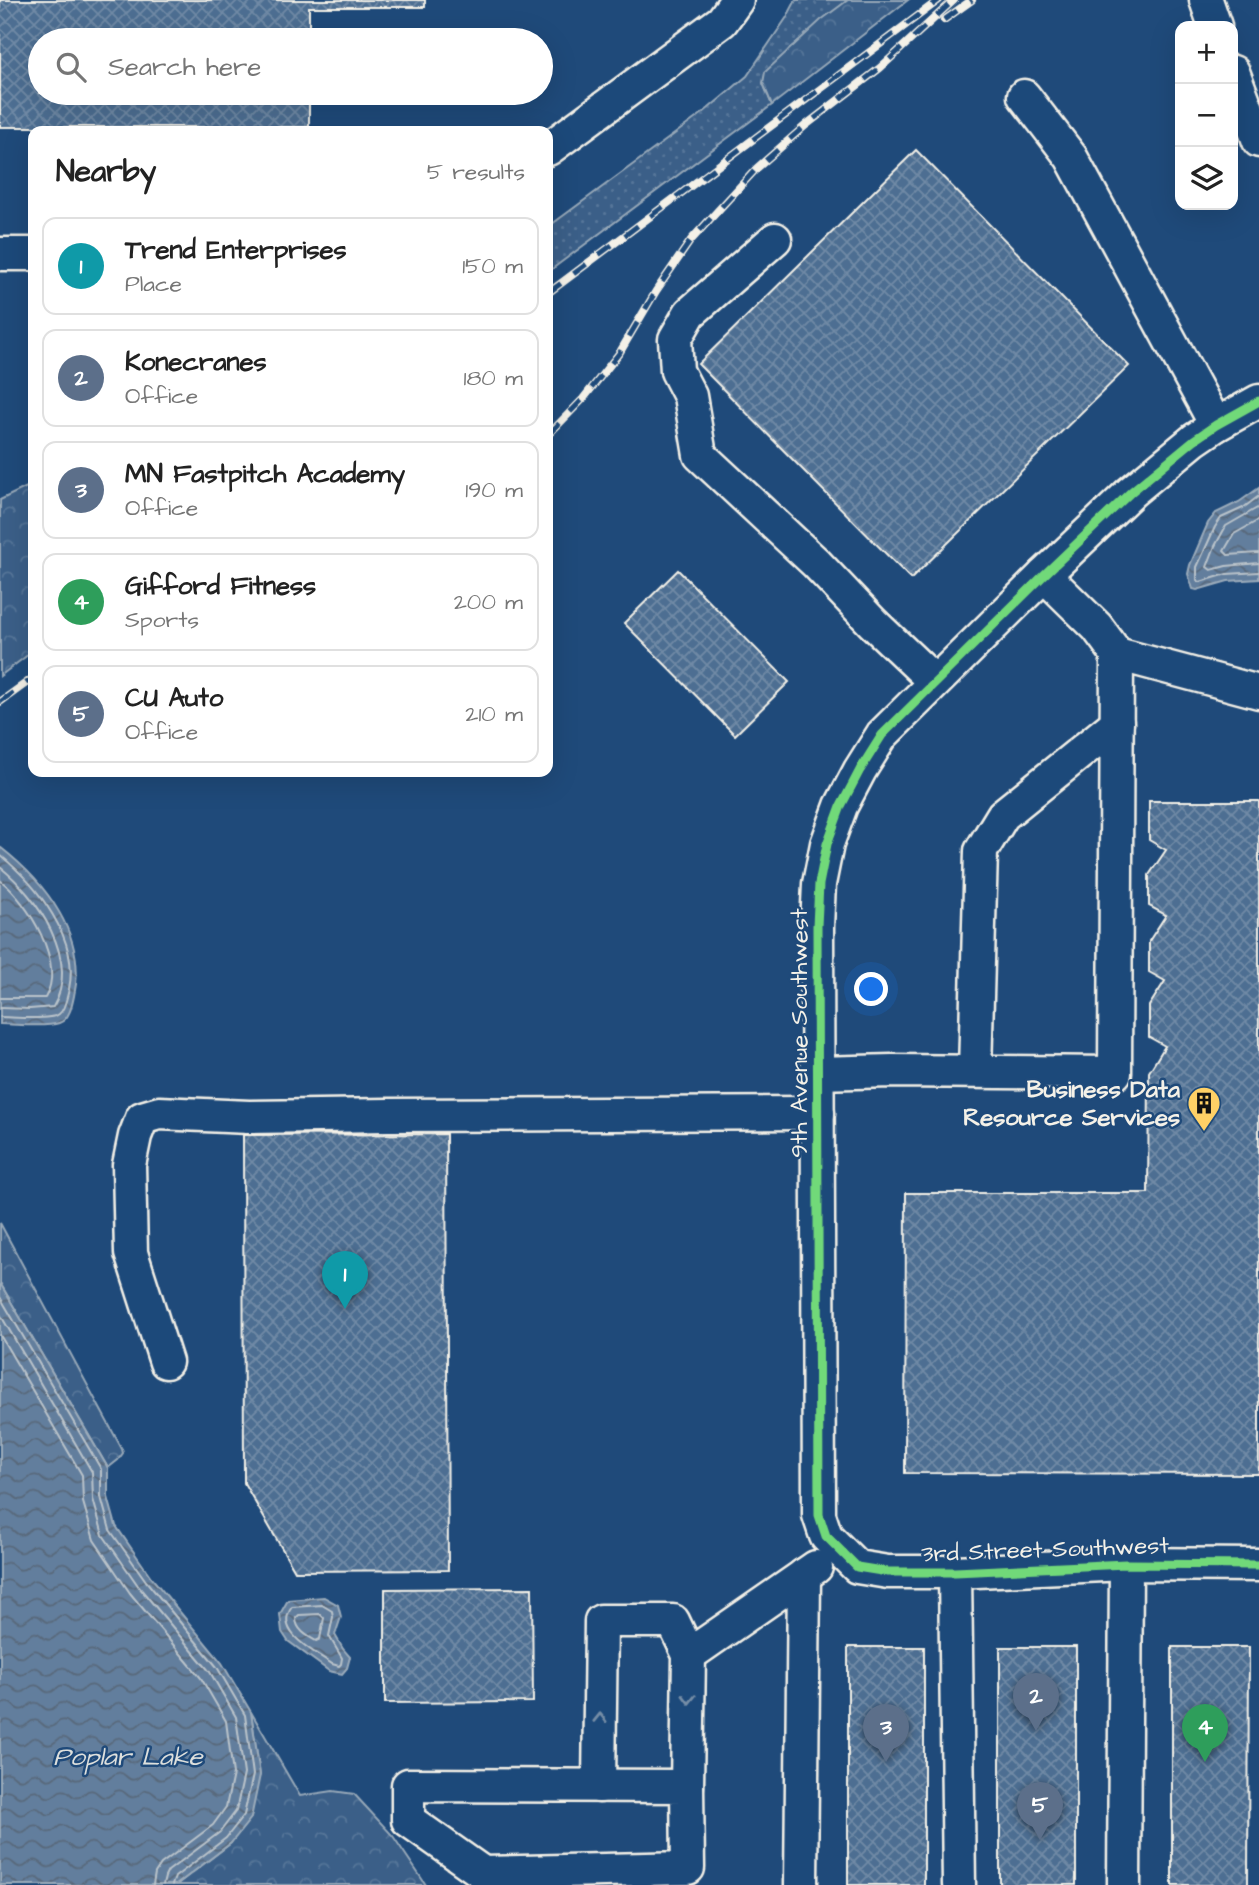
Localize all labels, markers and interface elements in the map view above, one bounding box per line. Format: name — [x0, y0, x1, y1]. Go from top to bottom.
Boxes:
map controls — [1175, 21, 1238, 210]
button: + — [1175, 21, 1238, 84]
search box — [28, 28, 553, 105]
icon: search — [52, 48, 90, 86]
text: Search here — [108, 49, 261, 85]
button: − — [1175, 84, 1238, 147]
button: layers — [1175, 147, 1238, 210]
text: Nearby — [56, 151, 156, 193]
text: 5 results — [427, 156, 525, 188]
text: Trend Enterprises — [125, 232, 347, 268]
text: 1 — [80, 250, 82, 282]
text: 150 m — [462, 250, 523, 282]
text: Place — [125, 268, 182, 300]
text: Konecranes — [125, 344, 267, 380]
text: 2 — [74, 362, 88, 394]
text: 180 m — [464, 362, 523, 394]
text: Office — [125, 380, 198, 412]
text: MN Fastpitch Academy — [125, 456, 405, 492]
text: 3 — [75, 474, 87, 506]
text: 190 m — [465, 474, 523, 506]
text: Office — [125, 492, 198, 524]
text: Gifford Fitness — [125, 568, 316, 604]
text: 4 — [73, 586, 89, 618]
text: 200 m — [454, 586, 523, 618]
text: Sports — [125, 604, 199, 636]
text: CU Auto — [125, 680, 223, 716]
text: 5 — [73, 698, 89, 730]
text: 210 m — [465, 698, 523, 730]
text: Office — [125, 716, 198, 748]
street label: 9th Avenue Southwest — [783, 908, 817, 1158]
your location — [854, 972, 888, 1006]
place label: Business Data Resource Services — [963, 1073, 1181, 1135]
building icon: Business Data Resource Services — [1185, 1084, 1223, 1133]
pin: 1 — [322, 1251, 368, 1309]
street label: 3rd Street Southwest — [921, 1529, 1170, 1571]
pin: 2 — [1013, 1673, 1059, 1731]
one-way arrow — [681, 1694, 696, 1705]
pin: 3 — [863, 1704, 909, 1762]
pin: 4 — [1182, 1704, 1228, 1762]
one-way arrow — [592, 1712, 607, 1723]
water label: Poplar Lake — [53, 1739, 204, 1775]
pin: 5 — [1017, 1782, 1063, 1840]

